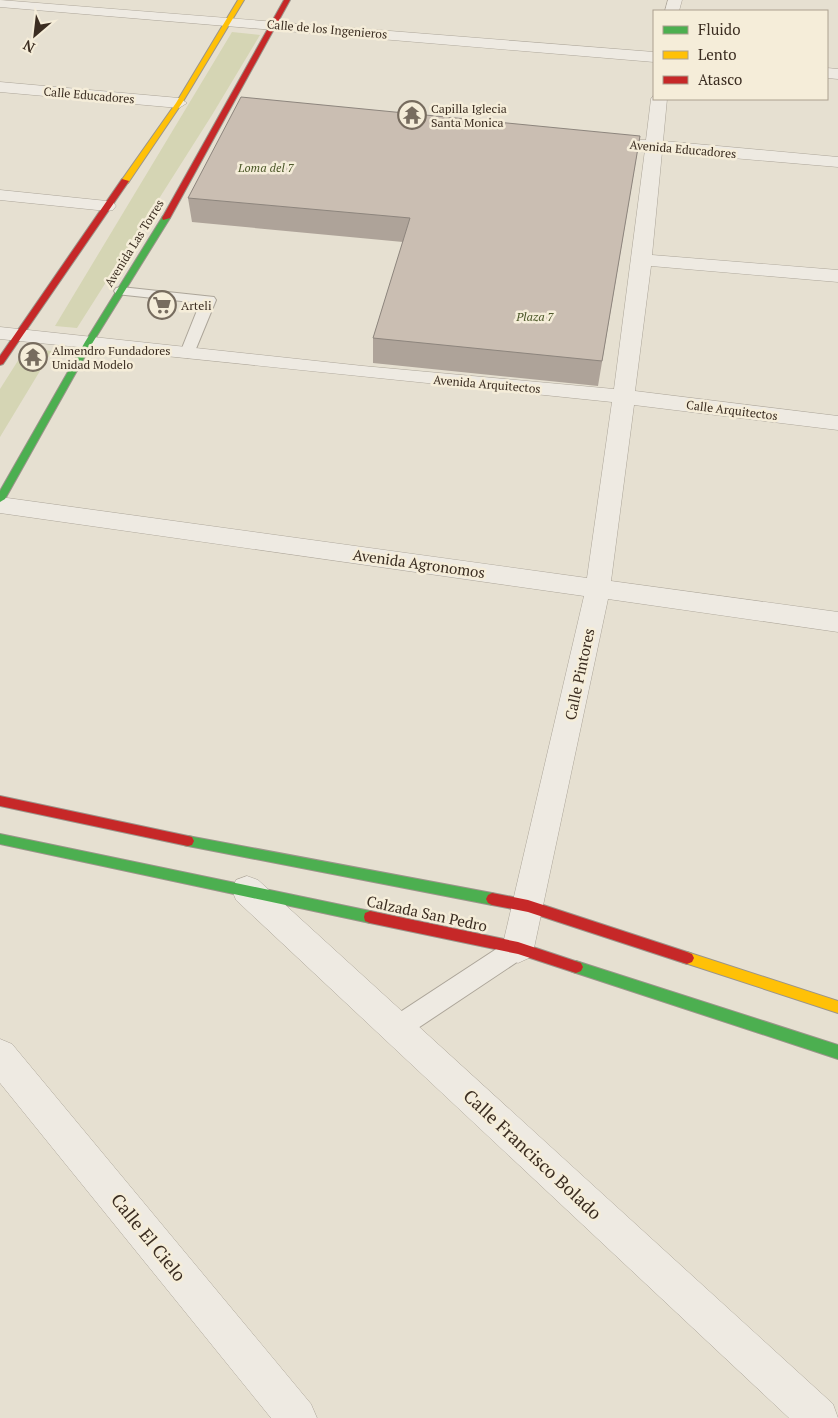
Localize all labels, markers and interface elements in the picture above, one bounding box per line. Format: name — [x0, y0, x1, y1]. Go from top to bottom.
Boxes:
north arrow — [10, 10, 60, 60]
legend — [653, 10, 828, 100]
street label: Calle de los Ingenieros — [266, 16, 388, 42]
text: Fluido — [698, 19, 740, 39]
text: N — [19, 36, 38, 58]
text: Lento — [698, 44, 737, 64]
text: Atasco — [698, 69, 742, 89]
street label: Calle Educadores — [43, 84, 135, 106]
temple icon: Capilla Iglecia Santa Monica — [397, 100, 427, 130]
place label: Capilla Iglecia Santa Monica — [431, 101, 507, 130]
street label: Avenida Educadores — [629, 137, 737, 161]
park label: Loma del 7 — [237, 160, 295, 175]
street label: Avenida Las Torres — [101, 197, 167, 289]
supermarket icon: Arteli — [147, 290, 177, 320]
place label: Arteli — [181, 298, 212, 313]
park label: Plaza 7 — [515, 309, 555, 324]
temple icon: Almendro Fundadores Unidad Modelo — [18, 342, 48, 372]
place label: Almendro Fundadores Unidad Modelo — [52, 343, 171, 372]
street label: Avenida Arquitectos — [433, 372, 541, 396]
street label: Calle Arquitectos — [685, 397, 779, 423]
street label: Avenida Agronomos — [352, 544, 486, 582]
street label: Calle Pintores — [560, 626, 598, 722]
street label: Calzada San Pedro — [365, 890, 489, 936]
street label: Calle Francisco Bolado — [459, 1084, 607, 1224]
street label: Calle El Cielo — [106, 1188, 192, 1286]

